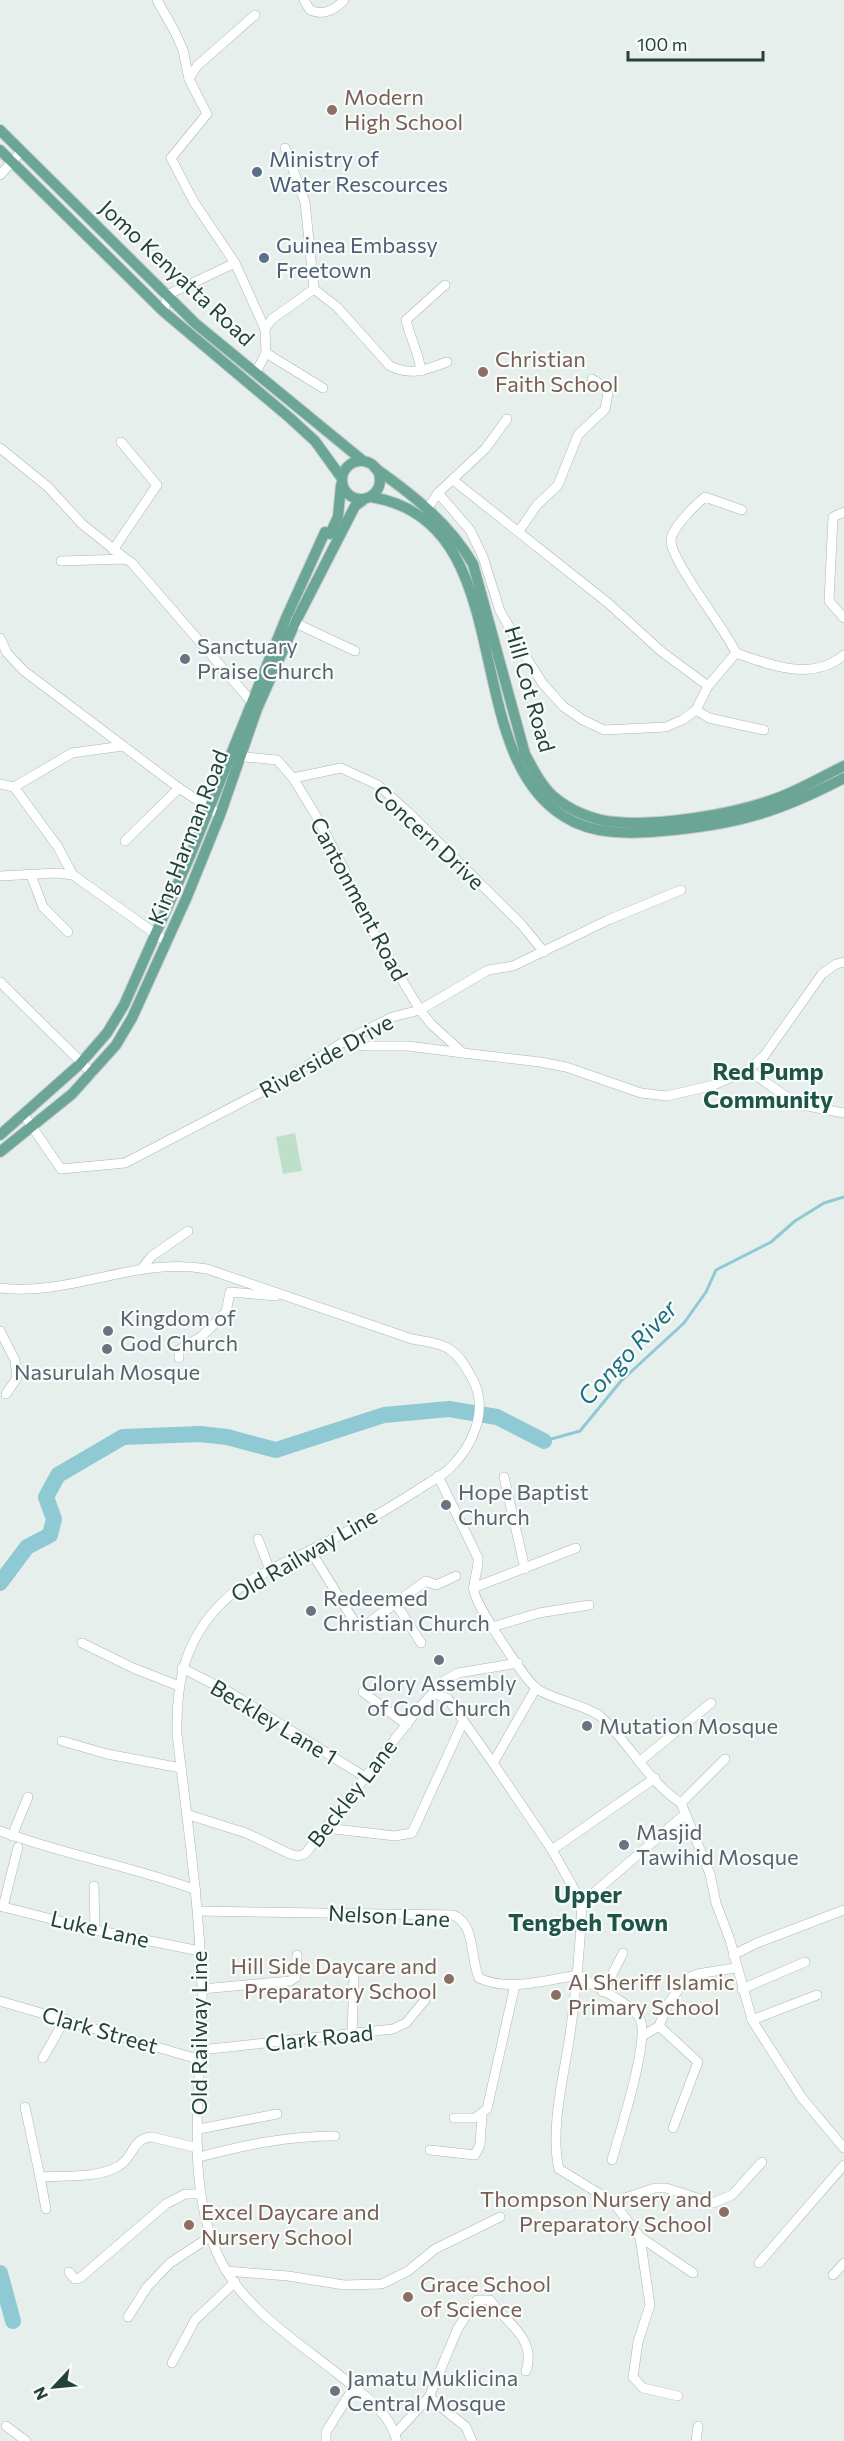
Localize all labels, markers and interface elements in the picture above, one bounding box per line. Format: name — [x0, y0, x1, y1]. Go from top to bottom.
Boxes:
scale bar — [628, 24, 763, 62]
text: 100 m — [637, 33, 687, 55]
place label: Modern High School — [344, 83, 463, 135]
marker: Modern High School — [325, 103, 339, 117]
place label: Ministry of Water Rescources — [269, 145, 448, 197]
marker: Ministry of Water Rescources — [250, 165, 264, 179]
street label: Jomo Kenyatta Road — [94, 194, 260, 351]
place label: Guinea Embassy Freetown — [276, 231, 438, 283]
marker: Guinea Embassy Freetown — [257, 251, 271, 265]
place label: Christian Faith School — [495, 345, 618, 397]
marker: Christian Faith School — [476, 365, 490, 379]
street label: Hill Cot Road — [500, 623, 561, 755]
place label: Sanctuary Praise Church — [197, 632, 334, 684]
marker: Sanctuary Praise Church — [178, 652, 192, 666]
street label: King Harman Road — [142, 746, 233, 928]
street label: Concern Drive — [368, 778, 490, 895]
street label: Cantonment Road — [305, 812, 414, 985]
street label: Riverside Drive — [254, 1008, 397, 1103]
district label: Red Pump Community — [703, 1056, 833, 1113]
water label: Congo River — [571, 1292, 684, 1410]
place label: Kingdom of God Church — [120, 1304, 238, 1356]
marker: Kingdom of God Church — [101, 1324, 115, 1338]
marker: Nasurulah Mosque — [100, 1342, 114, 1356]
place label: Nasurulah Mosque — [14, 1358, 200, 1385]
place label: Hope Baptist Church — [458, 1478, 589, 1530]
marker: Hope Baptist Church — [439, 1498, 453, 1512]
street label: Old Railway Line — [226, 1502, 382, 1607]
place label: Redeemed Christian Church — [323, 1584, 490, 1636]
marker: Redeemed Christian Church — [304, 1604, 318, 1618]
marker: Glory Assembly of God Church — [432, 1653, 446, 1667]
place label: Glory Assembly of God Church — [361, 1669, 517, 1721]
street label: Beckley Lane 1 — [206, 1673, 343, 1770]
place label: Mutation Mosque — [599, 1712, 778, 1739]
marker: Mutation Mosque — [580, 1719, 594, 1733]
street label: Beckley Lane — [301, 1733, 402, 1852]
place label: Masjid Tawihid Mosque — [636, 1818, 799, 1870]
marker: Masjid Tawihid Mosque — [617, 1838, 631, 1852]
district label: Upper Tengbeh Town — [508, 1879, 668, 1936]
street label: Nelson Lane — [327, 1899, 451, 1932]
street label: Luke Lane — [48, 1904, 152, 1953]
street label: Old Railway Line — [185, 1951, 212, 2115]
place label: Hill Side Daycare and Preparatory School — [231, 1952, 437, 2004]
place label: Al Sheriff Islamic Primary School — [568, 1968, 735, 2020]
marker: Hill Side Daycare and Preparatory School — [442, 1972, 456, 1986]
marker: Al Sheriff Islamic Primary School — [549, 1988, 563, 2002]
street label: Clark Street — [39, 2000, 161, 2059]
street label: Clark Road — [264, 2018, 374, 2057]
place label: Thompson Nursery and Preparatory School — [480, 2185, 712, 2237]
place label: Excel Daycare and Nursery School — [201, 2198, 379, 2250]
marker: Thompson Nursery and Preparatory School — [717, 2205, 731, 2219]
marker: Excel Daycare and Nursery School — [182, 2218, 196, 2232]
place label: Grace School of Science — [420, 2270, 551, 2322]
marker: Grace School of Science — [401, 2290, 415, 2304]
north arrow — [24, 2357, 84, 2417]
place label: Jamatu Muklicina Central Mosque — [347, 2364, 518, 2416]
text: N — [29, 2384, 51, 2403]
marker: Jamatu Muklicina Central Mosque — [328, 2384, 342, 2398]

